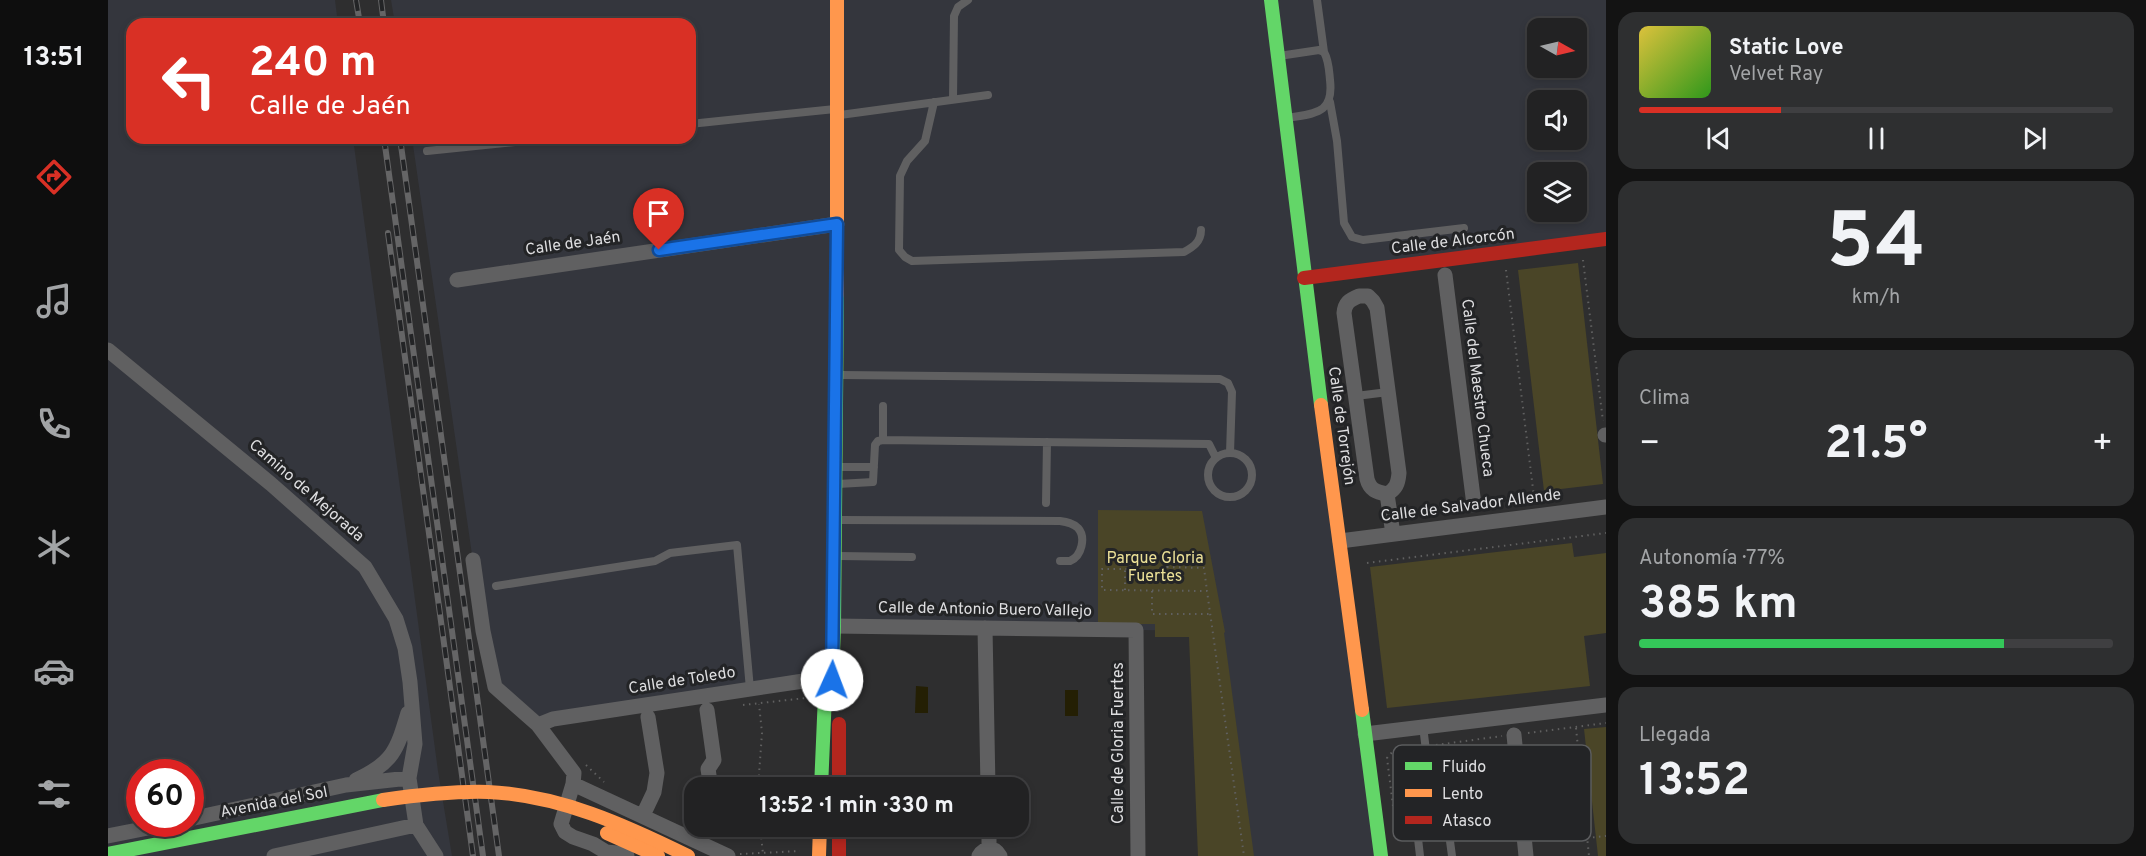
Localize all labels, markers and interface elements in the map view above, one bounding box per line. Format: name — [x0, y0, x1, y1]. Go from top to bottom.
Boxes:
north arrow — [1527, 18, 1587, 78]
map controls — [1527, 18, 1587, 222]
text: Static Love — [1729, 35, 1843, 62]
text: 240 m — [249, 38, 377, 91]
text: 13:51 — [24, 41, 84, 75]
icon: left — [150, 42, 228, 120]
text: Velvet Ray — [1729, 62, 1823, 88]
text: Calle de Jaén — [249, 90, 411, 124]
button: sound — [1527, 90, 1587, 150]
icon: previous — [1702, 122, 1735, 155]
icon: pause — [1860, 122, 1893, 155]
icon: next — [2018, 122, 2051, 155]
icon: directions — [33, 156, 75, 198]
button: layers — [1527, 162, 1587, 222]
pin — [633, 188, 684, 250]
text: 54 — [1826, 196, 1926, 295]
icon: arrive — [642, 197, 675, 230]
street label: Calle de Alcorcón — [1390, 225, 1516, 259]
street label: Calle de Jaén — [524, 227, 622, 261]
icon: music — [33, 280, 75, 322]
text: km/h — [1852, 285, 1900, 311]
street label: Calle del Maestro Chueca — [1456, 298, 1498, 478]
street label: Calle de Torrejón — [1323, 365, 1359, 487]
text: Clima — [1639, 386, 1690, 412]
icon: phone — [33, 403, 75, 445]
text: 21.5° — [1825, 417, 1927, 474]
text: − — [1639, 424, 1660, 466]
text: + — [2092, 424, 2113, 466]
street label: Camino de Mejorada — [244, 435, 368, 547]
street label: Calle de Salvador Allende — [1380, 485, 1562, 527]
icon: climate — [33, 526, 75, 568]
text: Autonomía · 77% — [1639, 546, 1785, 572]
park label: Parque Gloria Fuertes — [1106, 549, 1204, 587]
text: 385 km — [1639, 577, 1798, 634]
street label: Calle de Antonio Buero Vallejo — [878, 598, 1092, 622]
position arrow — [800, 648, 864, 712]
icon: car — [33, 650, 75, 692]
street label: Calle de Gloria Fuertes — [1109, 662, 1129, 824]
street label: Calle de Toledo — [627, 663, 737, 699]
text: Llegada — [1639, 723, 1711, 749]
legend — [1393, 745, 1591, 841]
text: 13:52 — [1639, 754, 1750, 811]
text: Fluido — [1442, 758, 1486, 778]
speed limit sign: 60 — [126, 759, 204, 837]
icon: filters — [33, 773, 75, 815]
street label: Avenida del Sol — [219, 783, 329, 823]
text: Lento — [1442, 785, 1483, 805]
text: 13:52 · 1 min · 330 m — [759, 793, 954, 820]
text: Atasco — [1442, 812, 1491, 832]

